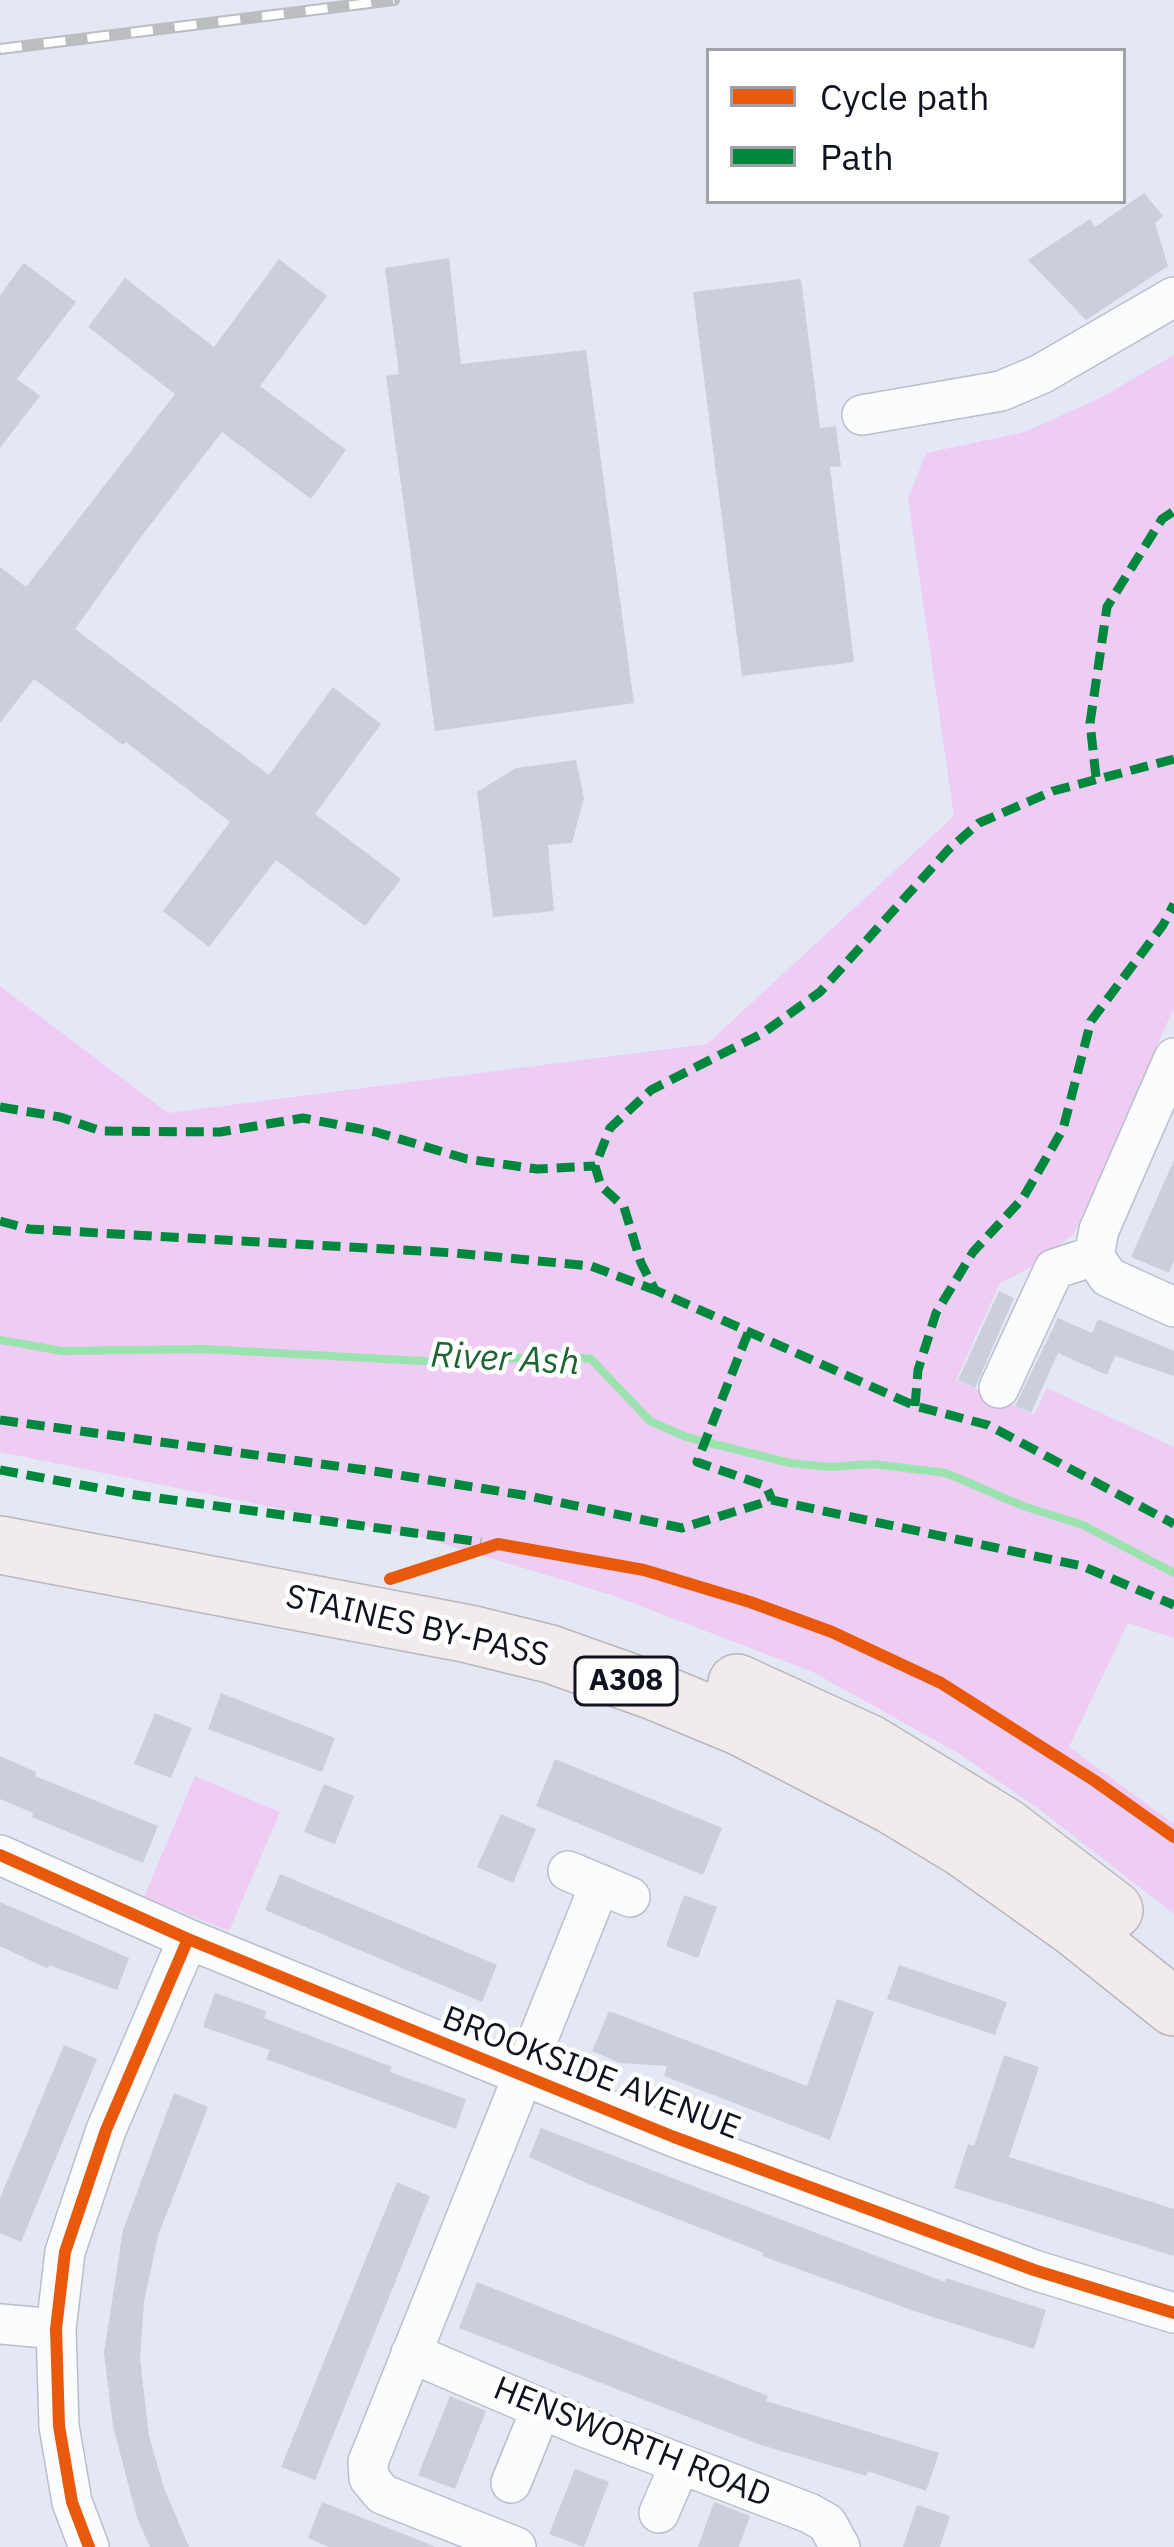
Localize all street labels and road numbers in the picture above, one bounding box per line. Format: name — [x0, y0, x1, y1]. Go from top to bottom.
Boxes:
street label: STAINES BY-PASS — [282, 1577, 552, 1677]
road number: A308 — [575, 1657, 677, 1705]
street label: BROOKSIDE AVENUE — [437, 1999, 745, 2149]
street label: HENSWORTH ROAD — [488, 2369, 776, 2517]

